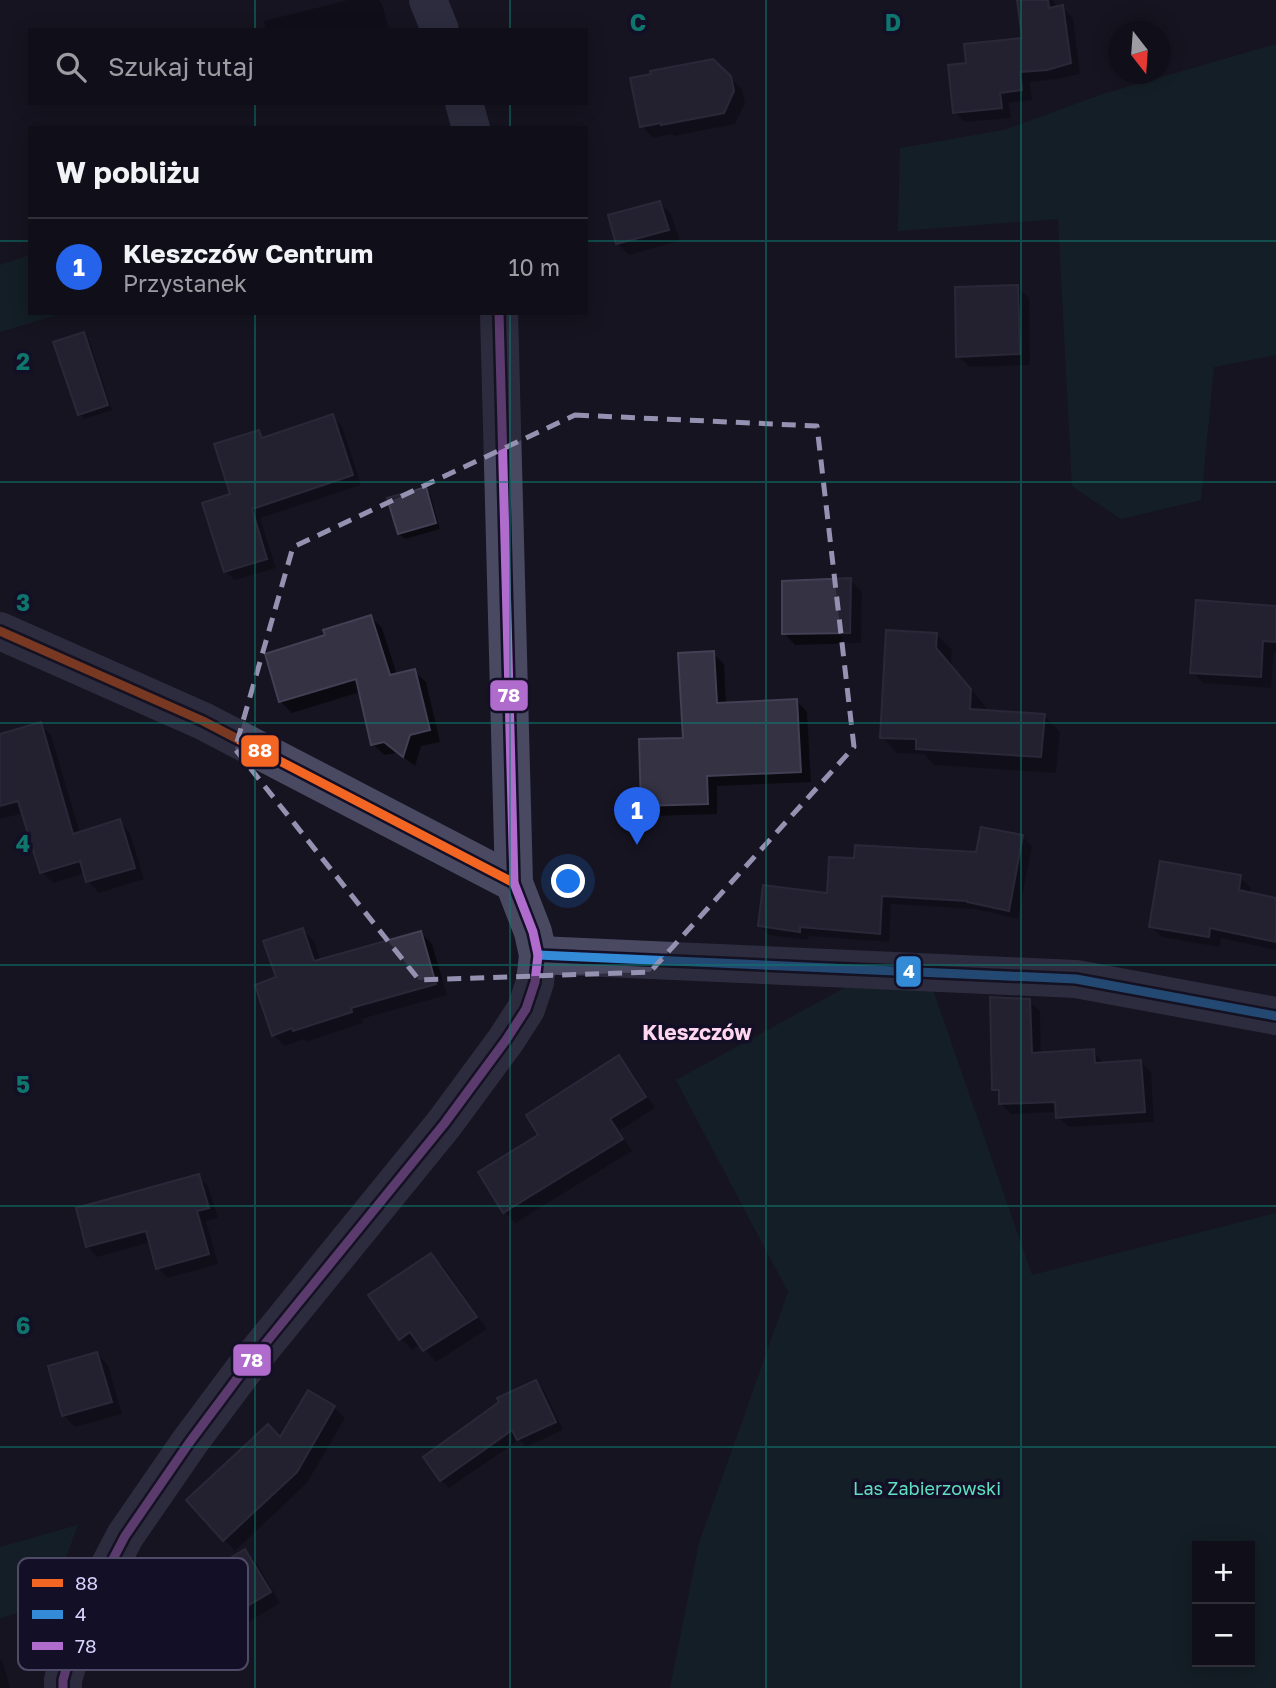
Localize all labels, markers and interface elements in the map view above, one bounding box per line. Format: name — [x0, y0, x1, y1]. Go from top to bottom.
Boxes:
text: C — [630, 8, 646, 36]
text: D — [885, 8, 901, 36]
north arrow — [1108, 21, 1171, 84]
search box — [28, 28, 588, 105]
icon: search — [52, 48, 90, 86]
text: Szukaj tutaj — [108, 51, 254, 82]
text: W pobliżu — [56, 154, 200, 190]
text: Kleszczów Centrum — [123, 238, 373, 269]
text: 1 — [73, 253, 85, 281]
text: 10 m — [508, 253, 560, 281]
text: Przystanek — [123, 269, 247, 297]
text: 2 — [16, 347, 30, 375]
text: 3 — [16, 588, 30, 616]
line badge: 78 — [489, 679, 529, 712]
text: 78 — [498, 683, 520, 706]
line badge: 88 — [240, 734, 280, 768]
text: 88 — [248, 738, 272, 761]
pin: 1 — [614, 787, 660, 845]
text: 4 — [16, 829, 30, 857]
your location — [551, 864, 585, 898]
line badge: 4 — [895, 955, 922, 988]
text: 4 — [903, 959, 915, 982]
district label: Kleszczów — [642, 1019, 752, 1045]
text: 5 — [16, 1070, 30, 1098]
text: 6 — [16, 1311, 30, 1339]
line badge: 78 — [232, 1343, 272, 1377]
text: 78 — [241, 1348, 263, 1371]
park label: Las Zabierzowski — [853, 1477, 1001, 1499]
map controls — [1192, 1541, 1255, 1667]
button: + — [1192, 1541, 1255, 1604]
legend — [18, 1558, 248, 1670]
text: 88 — [75, 1571, 98, 1594]
text: 4 — [75, 1602, 87, 1625]
button: − — [1192, 1604, 1255, 1667]
text: 78 — [75, 1634, 97, 1657]

